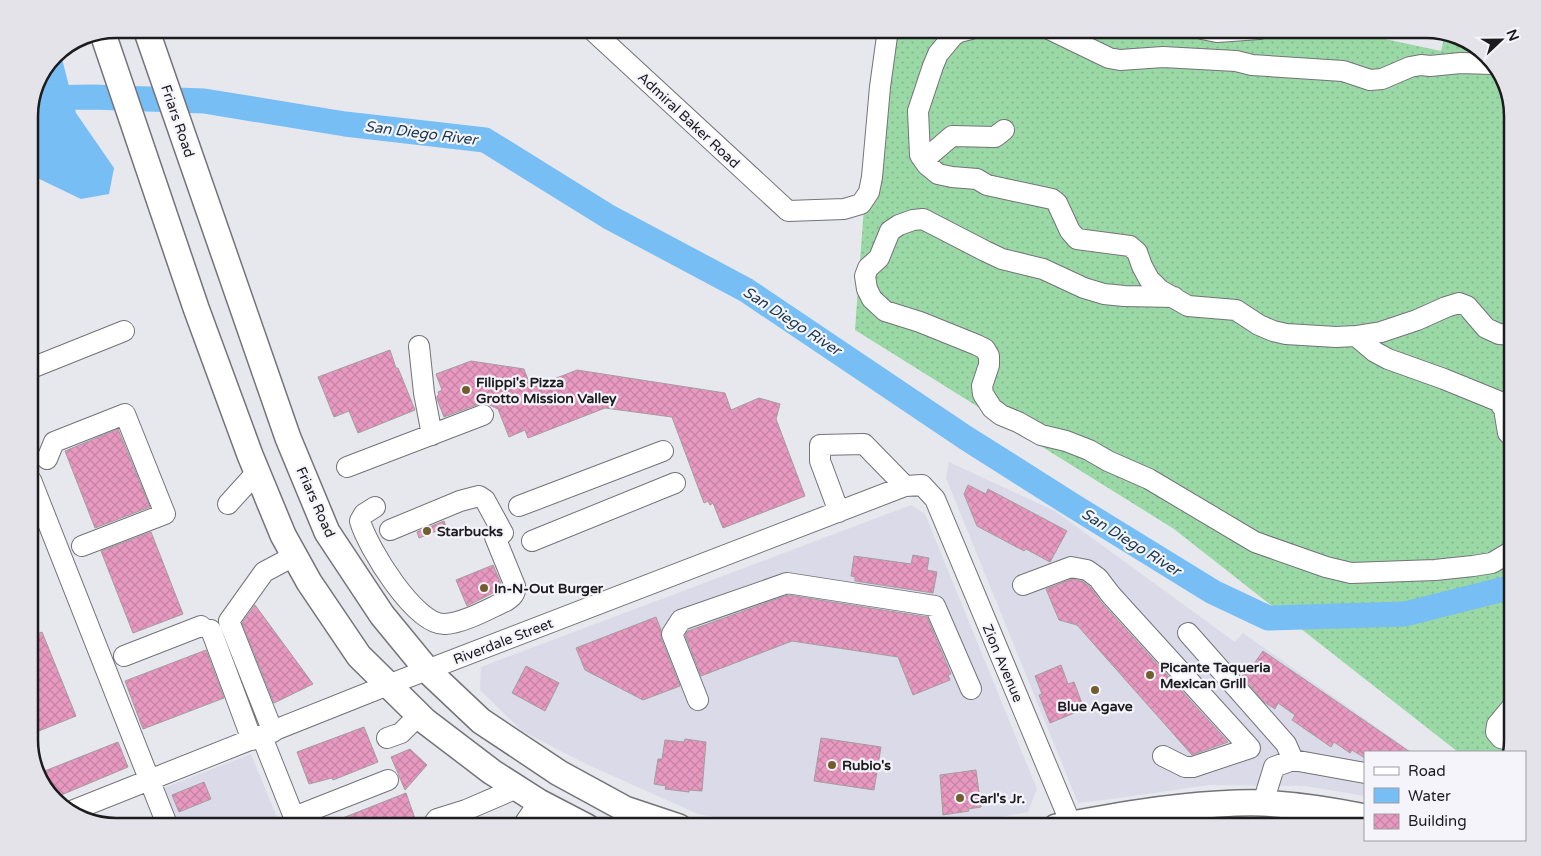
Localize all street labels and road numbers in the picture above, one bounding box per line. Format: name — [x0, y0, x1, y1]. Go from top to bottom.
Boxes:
street label: Admiral Baker Road — [634, 69, 743, 172]
street label: Friars Road — [157, 83, 198, 160]
street label: Friars Road — [292, 464, 339, 540]
street label: Riverdale Street — [451, 614, 556, 668]
street label: Zion Avenue — [978, 622, 1027, 705]

